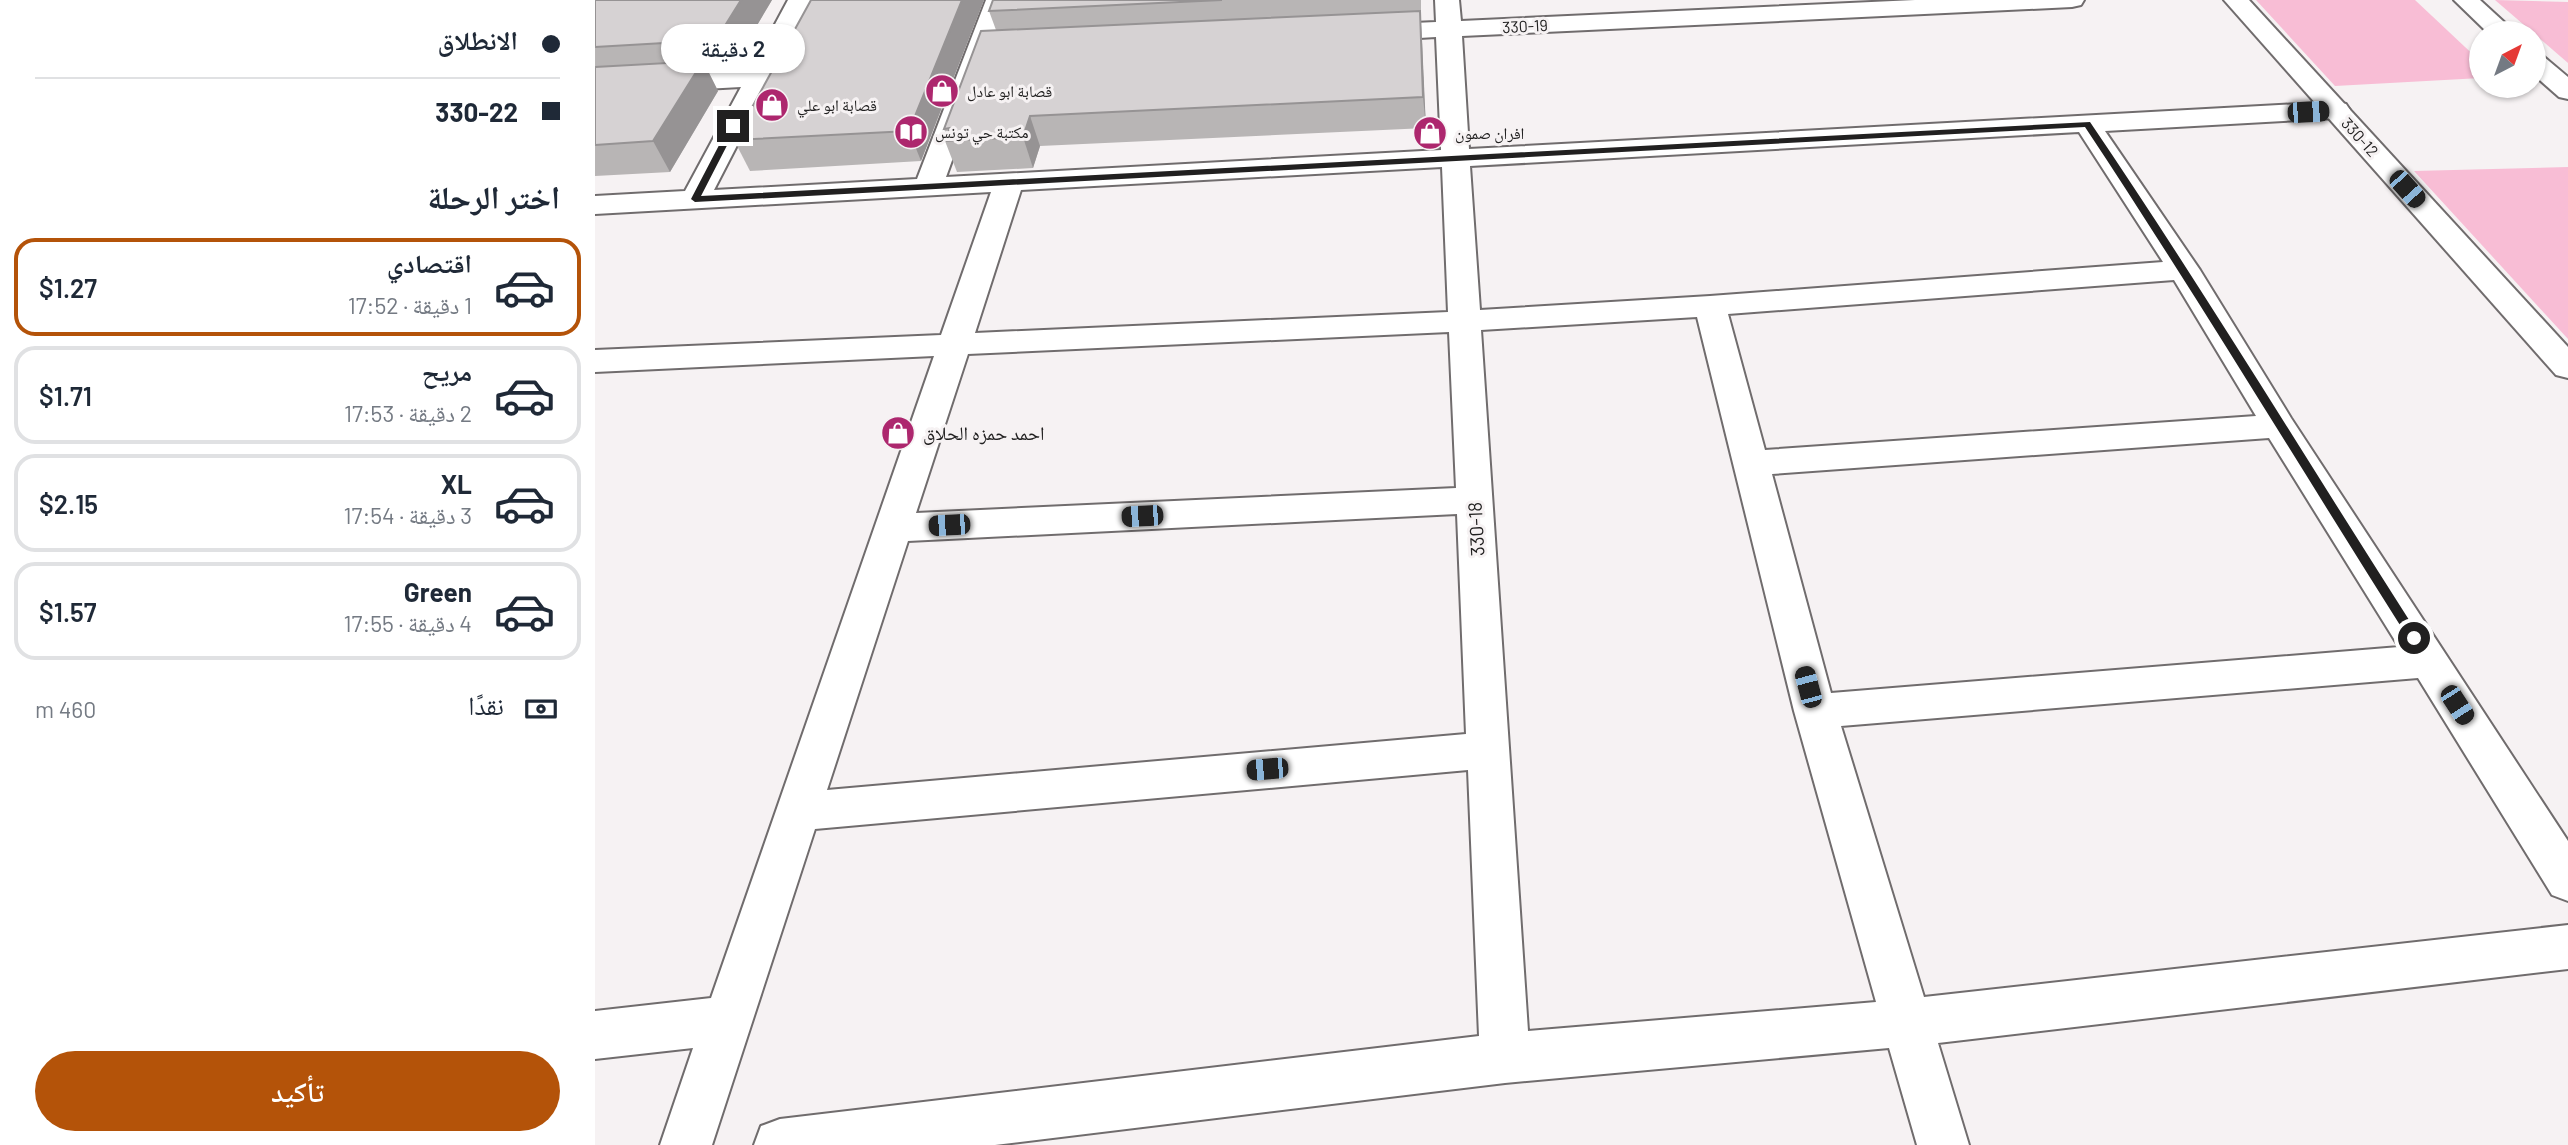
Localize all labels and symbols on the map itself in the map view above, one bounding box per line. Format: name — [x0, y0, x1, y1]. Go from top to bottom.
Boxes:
street label: 330-19 — [1502, 15, 1548, 36]
north arrow — [2469, 21, 2546, 98]
callout: 2 دقيقة — [661, 24, 805, 74]
shop icon: قصابة ابو عادل — [923, 72, 961, 110]
place label: قصابة ابو عادل — [967, 81, 1052, 102]
shop icon: قصابة ابو علي — [753, 86, 791, 124]
place label: قصابة ابو علي — [797, 95, 877, 118]
car — [2287, 100, 2330, 124]
route end — [717, 110, 749, 142]
library icon: مكتبة حي تونس — [892, 113, 930, 151]
street label: 330-12 — [2338, 113, 2383, 160]
shop icon: افران صمون — [1411, 114, 1449, 152]
place label: مكتبة حي تونس — [935, 122, 1029, 145]
place label: افران صمون — [1455, 123, 1524, 144]
car — [2386, 166, 2429, 212]
shop icon: احمد حمزه الحلاق — [879, 414, 917, 452]
place label: احمد حمزه الحلاق — [923, 421, 1045, 445]
street label: 330-18 — [1463, 501, 1488, 557]
car — [1121, 504, 1164, 528]
car — [928, 513, 971, 537]
route start — [2398, 622, 2430, 654]
car — [1793, 664, 1824, 710]
car — [2437, 682, 2478, 728]
car — [1246, 757, 1289, 781]

